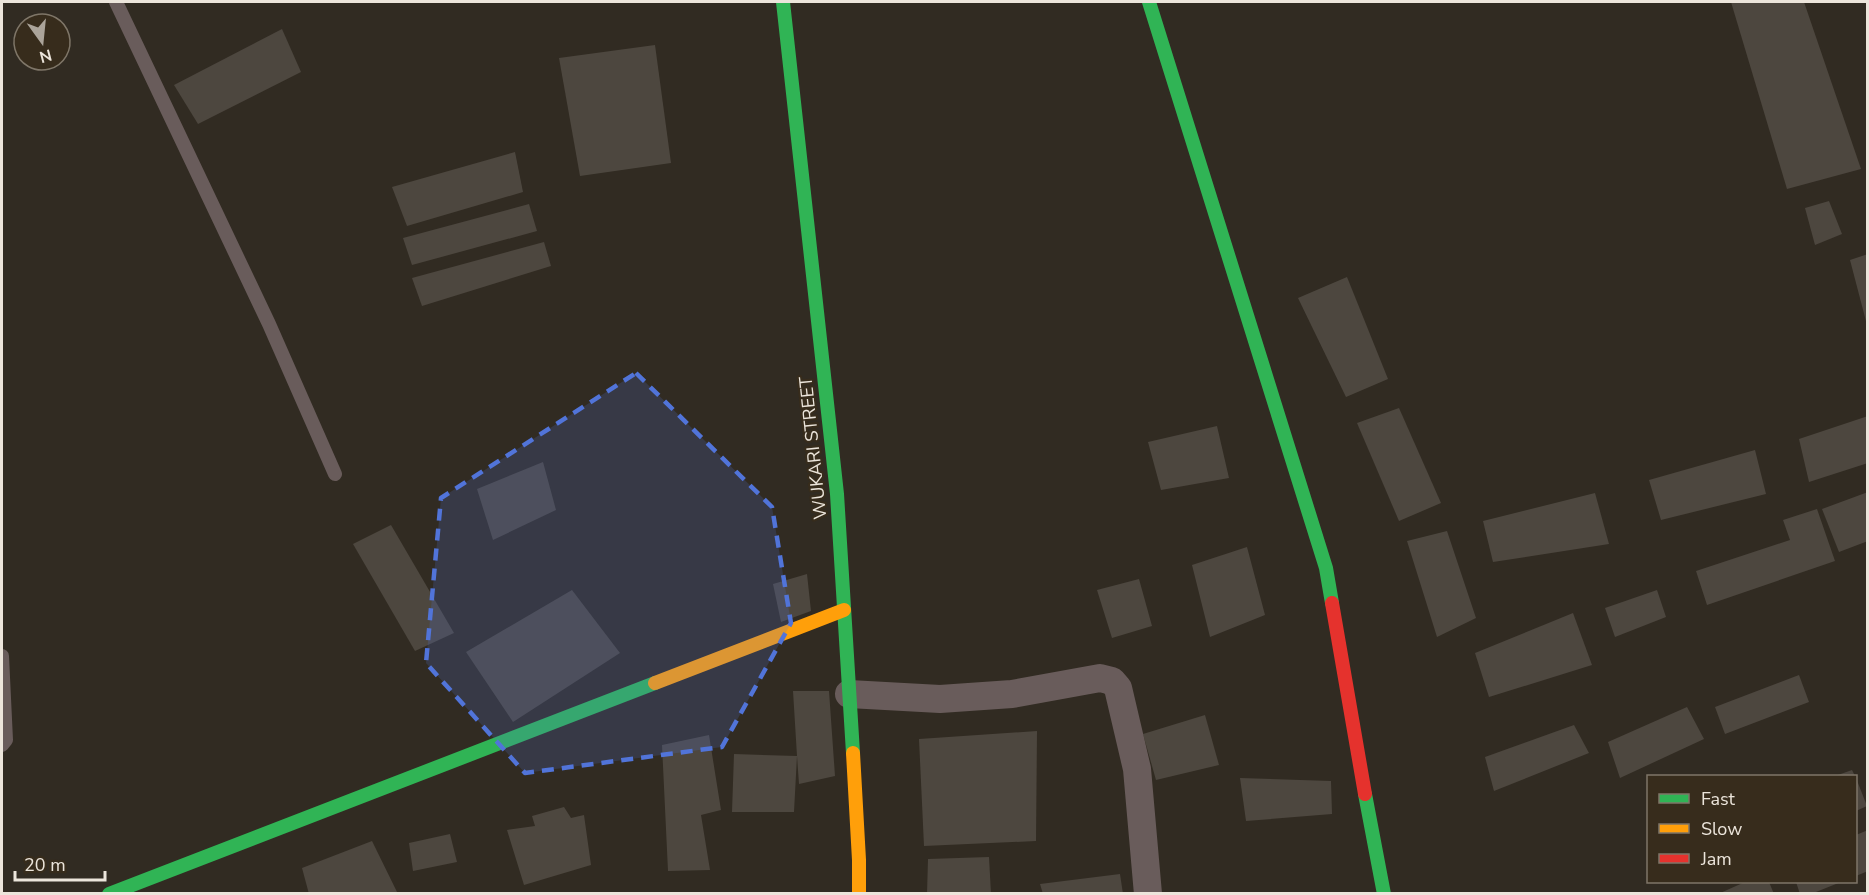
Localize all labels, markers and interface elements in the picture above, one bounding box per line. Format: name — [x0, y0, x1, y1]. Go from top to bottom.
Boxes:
north arrow — [12, 12, 72, 72]
text: N — [37, 43, 54, 68]
street label: WUKARI STREET — [794, 375, 832, 521]
legend — [1647, 775, 1857, 883]
text: Fast — [1701, 787, 1736, 811]
text: Slow — [1701, 817, 1742, 841]
scale bar — [15, 844, 105, 882]
text: Jam — [1700, 847, 1732, 871]
text: 20 m — [24, 853, 66, 877]

